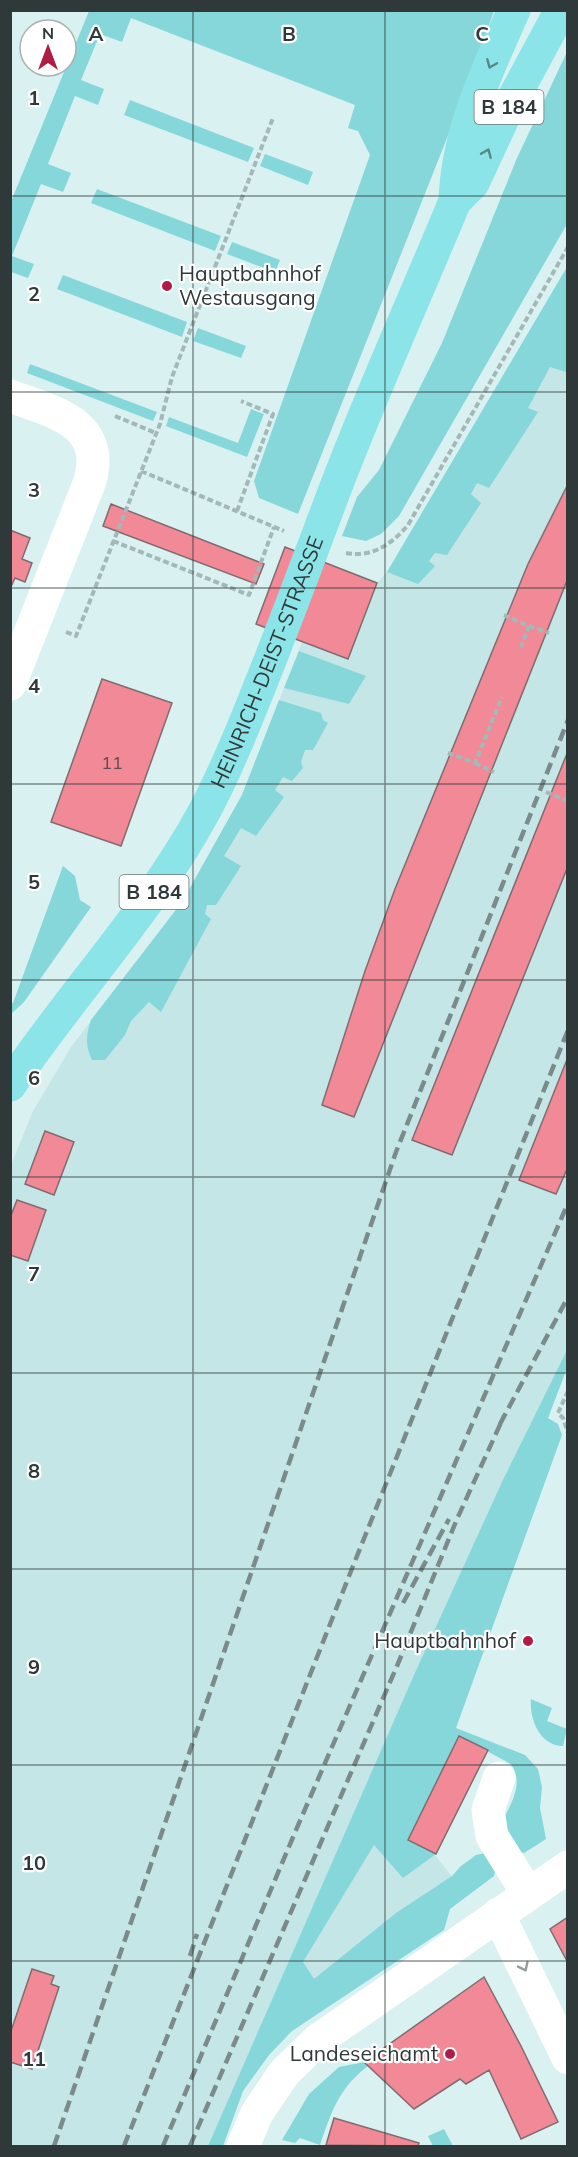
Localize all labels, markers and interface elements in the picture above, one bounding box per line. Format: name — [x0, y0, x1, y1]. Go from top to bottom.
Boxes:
north arrow — [18, 18, 78, 78]
text: A — [89, 21, 104, 46]
text: B — [282, 21, 296, 46]
text: C — [475, 21, 489, 46]
text: N — [42, 23, 54, 43]
one-way arrow — [486, 58, 498, 69]
text: 1 — [28, 85, 40, 110]
road number: B 184 — [474, 90, 544, 124]
one-way arrow — [479, 148, 491, 159]
place label: Hauptbahnhof Westausgang — [179, 260, 322, 310]
marker: Hauptbahnhof Westausgang — [160, 279, 174, 293]
text: 2 — [28, 281, 40, 306]
text: 3 — [28, 477, 40, 502]
street label: HEINRICH-DEIST-STRASSE — [204, 532, 328, 792]
text: 4 — [28, 673, 40, 698]
house number: 11 — [101, 751, 123, 774]
text: 5 — [28, 869, 40, 894]
road number: B 184 — [120, 875, 188, 909]
text: 6 — [28, 1065, 40, 1090]
text: 7 — [28, 1261, 40, 1286]
text: 8 — [28, 1458, 40, 1483]
place label: Hauptbahnhof — [374, 1627, 517, 1653]
marker: Hauptbahnhof — [521, 1634, 535, 1648]
text: 9 — [28, 1654, 40, 1679]
text: 10 — [22, 1850, 46, 1875]
one-way arrow — [516, 1960, 528, 1971]
place label: Landeseichamt — [290, 2040, 438, 2066]
text: 11 — [22, 2046, 46, 2071]
marker: Landeseichamt — [443, 2047, 457, 2061]

